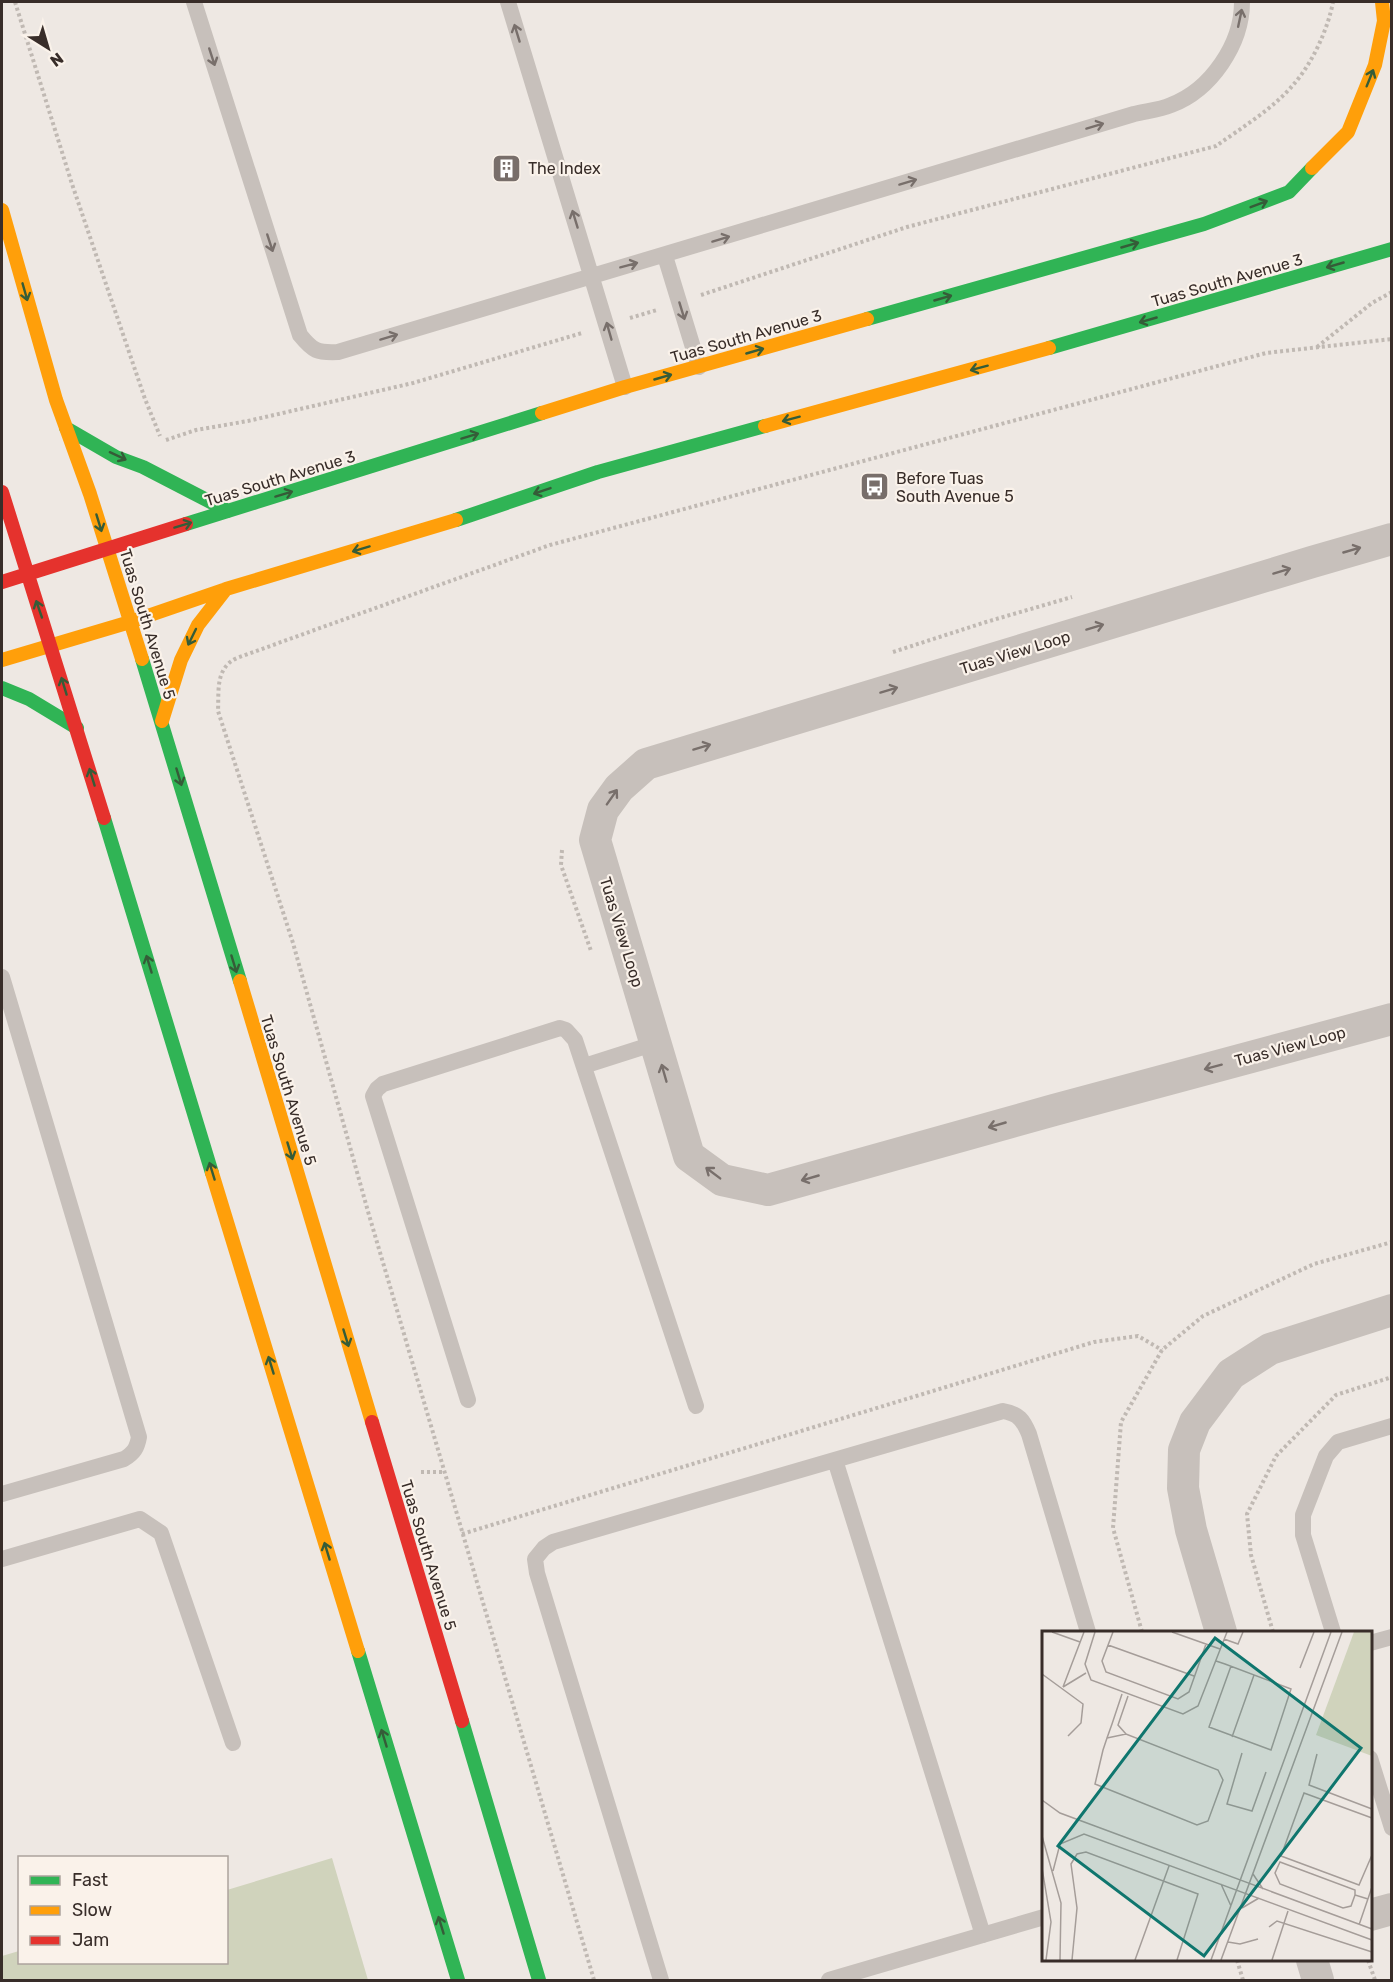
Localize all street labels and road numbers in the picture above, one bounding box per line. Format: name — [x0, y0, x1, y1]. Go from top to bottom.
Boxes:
street label: Tuas South Avenue 3 — [1149, 250, 1305, 311]
street label: Tuas South Avenue 3 — [668, 306, 824, 367]
street label: Tuas South Avenue 3 — [203, 447, 358, 510]
street label: Tuas South Avenue 5 — [116, 547, 179, 702]
street label: Tuas View Loop — [958, 627, 1073, 678]
street label: Tuas View Loop — [596, 875, 647, 990]
street label: Tuas South Avenue 5 — [257, 1013, 320, 1168]
street label: Tuas View Loop — [1232, 1023, 1348, 1070]
street label: Tuas South Avenue 5 — [397, 1478, 460, 1633]

